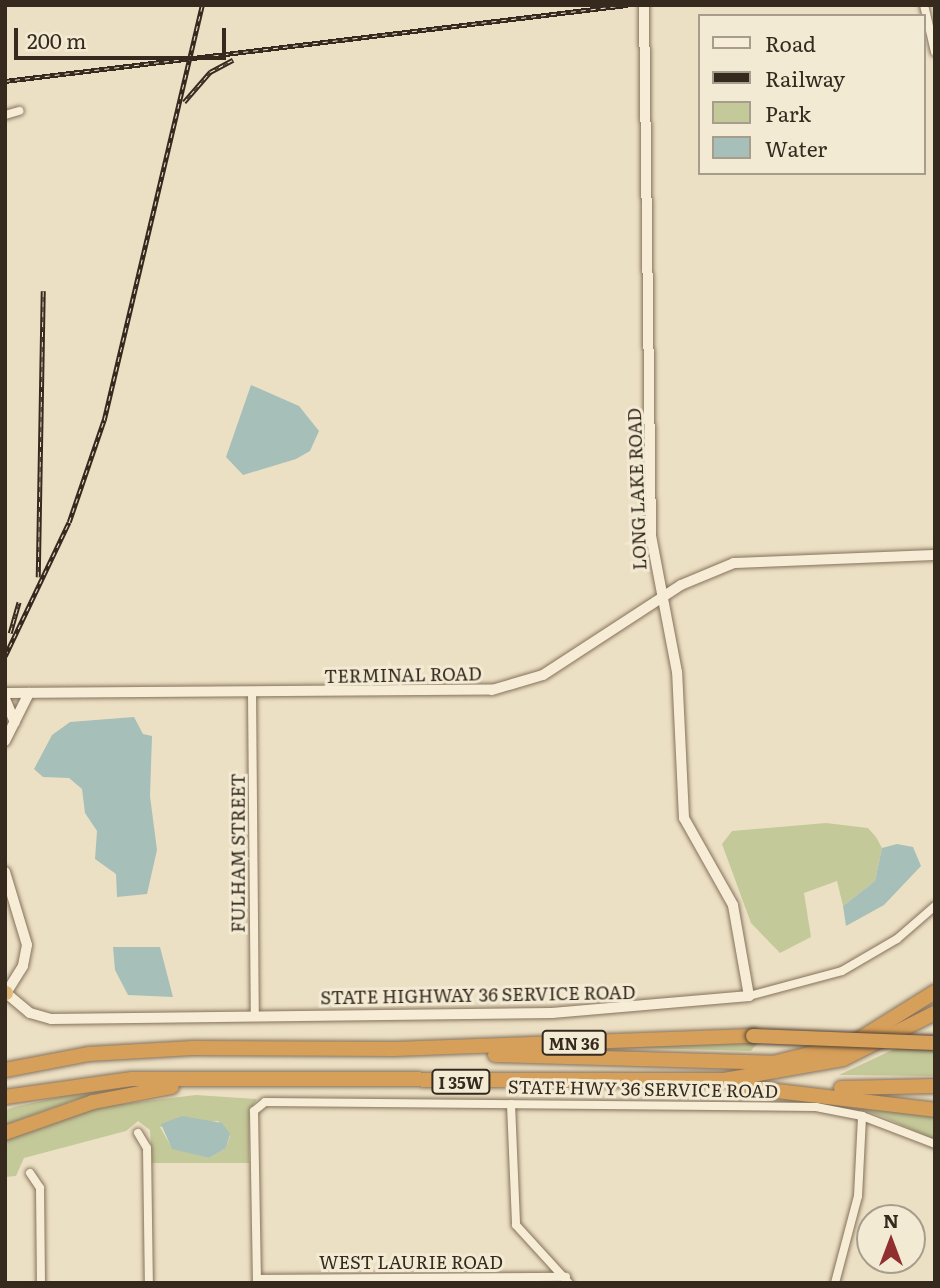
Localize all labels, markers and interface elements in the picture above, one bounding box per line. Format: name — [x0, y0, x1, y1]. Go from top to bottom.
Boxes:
scale bar — [18, 14, 229, 58]
legend — [698, 14, 926, 175]
text: 200 m — [27, 24, 87, 55]
text: Road — [765, 27, 816, 58]
text: Railway — [765, 62, 845, 93]
text: Park — [765, 97, 811, 128]
text: Water — [765, 132, 827, 163]
street label: LONG LAKE ROAD — [623, 407, 651, 571]
street label: TERMINAL ROAD — [324, 663, 482, 687]
street label: FULHAM STREET — [227, 773, 249, 933]
street label: STATE HIGHWAY 36 SERVICE ROAD — [320, 981, 636, 1009]
road number: MN 36 — [541, 1030, 607, 1056]
road number: I 35W — [431, 1070, 491, 1094]
street label: STATE HWY 36 SERVICE ROAD — [508, 1076, 778, 1102]
north arrow — [856, 1204, 926, 1274]
text: N — [883, 1206, 899, 1234]
street label: WEST LAURIE ROAD — [319, 1251, 503, 1273]

